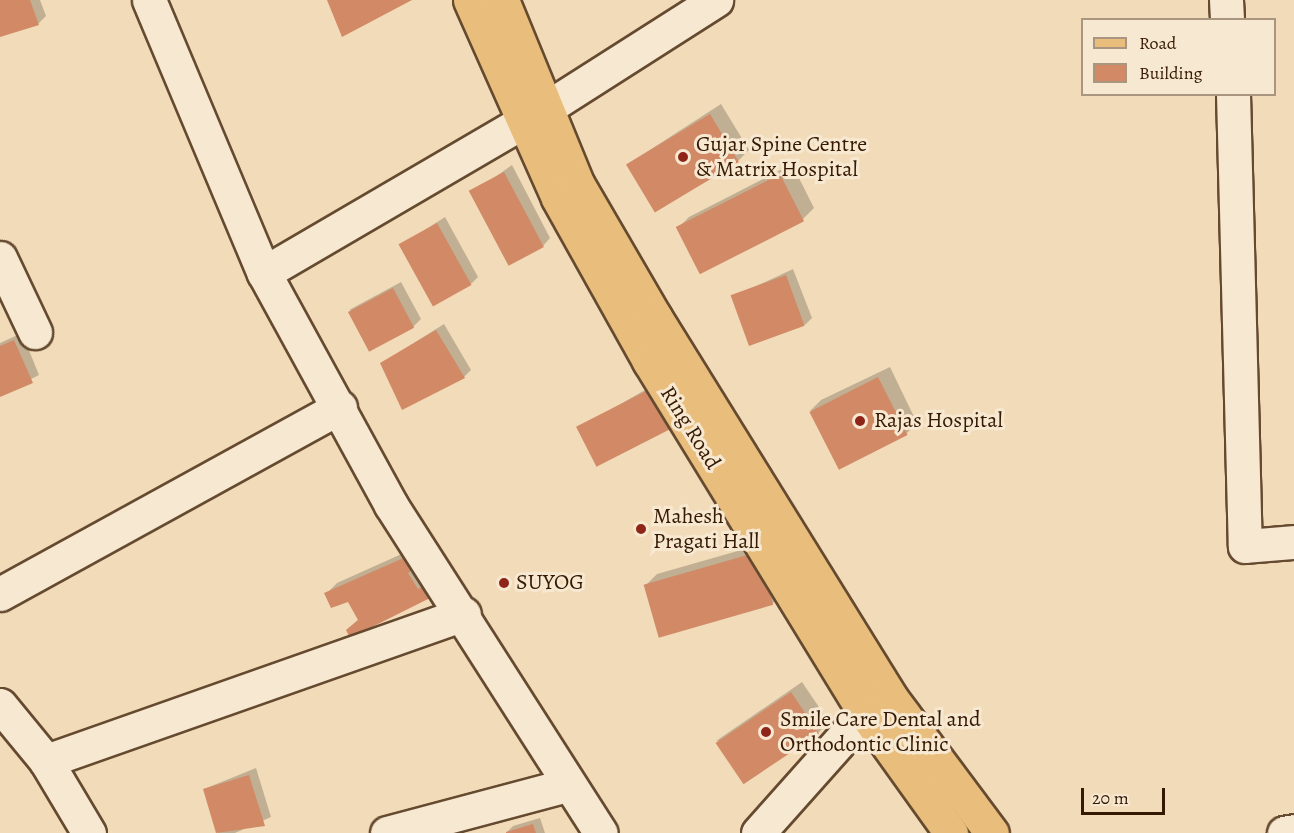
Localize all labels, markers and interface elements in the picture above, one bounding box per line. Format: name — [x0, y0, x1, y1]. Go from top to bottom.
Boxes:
legend — [1081, 18, 1276, 96]
text: Road — [1139, 31, 1176, 55]
text: Building — [1139, 61, 1203, 85]
place label: Gujar Spine Centre & Matrix Hospital — [696, 131, 867, 182]
marker: Gujar Spine Centre & Matrix Hospital — [674, 148, 692, 166]
street label: Ring Road — [654, 382, 726, 474]
place label: Rajas Hospital — [874, 408, 1003, 434]
marker: Rajas Hospital — [851, 412, 869, 430]
place label: Mahesh Pragati Hall — [653, 503, 759, 554]
marker: Mahesh Pragati Hall — [634, 522, 648, 536]
place label: SUYOG — [516, 570, 584, 596]
marker: SUYOG — [497, 576, 511, 590]
place label: Smile Care Dental and Orthodontic Clinic — [780, 706, 981, 758]
marker: Smile Care Dental and Orthodontic Clinic — [757, 723, 775, 741]
scale bar — [1084, 776, 1168, 814]
text: 20 m — [1092, 786, 1129, 810]

